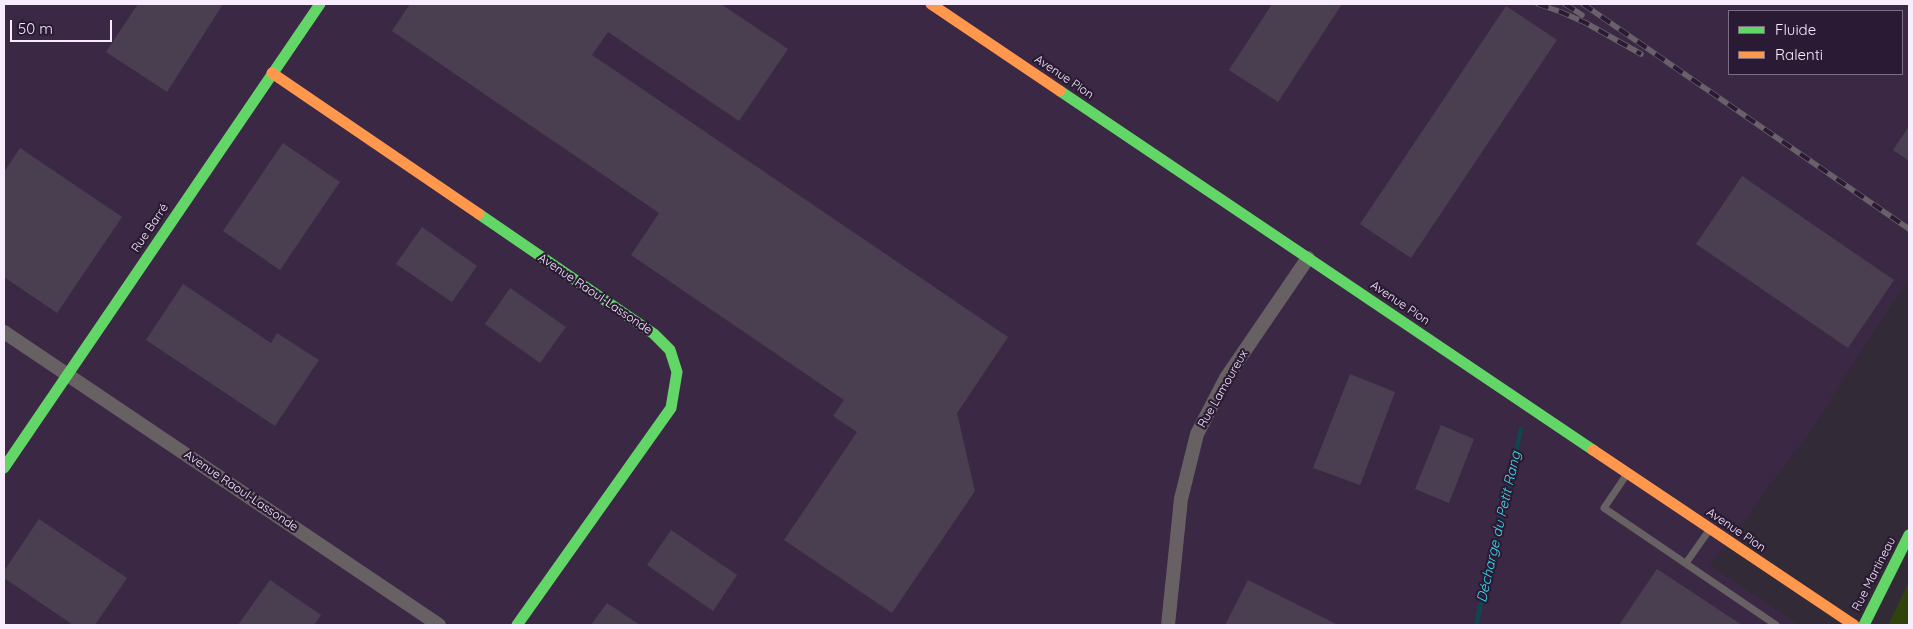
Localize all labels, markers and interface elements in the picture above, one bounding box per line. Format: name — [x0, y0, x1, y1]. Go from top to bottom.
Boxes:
scale bar — [12, 10, 115, 42]
legend — [1728, 10, 1903, 75]
text: 50 m — [18, 19, 53, 38]
text: Fluide — [1775, 20, 1816, 39]
text: Ralenti — [1775, 45, 1823, 64]
street label: Avenue Pion — [1032, 52, 1096, 102]
street label: Rue Barré — [128, 201, 172, 255]
street label: Avenue Raoul-Lassonde — [535, 250, 655, 338]
street label: Avenue Pion — [1368, 278, 1432, 328]
street label: Rue Lamoureux — [1195, 348, 1251, 430]
street label: Avenue Raoul-Lassonde — [181, 447, 301, 535]
water label: Décharge du Petit Rang — [1473, 450, 1525, 604]
street label: Avenue Pion — [1704, 505, 1768, 555]
street label: Rue Martineau — [1849, 535, 1899, 613]

